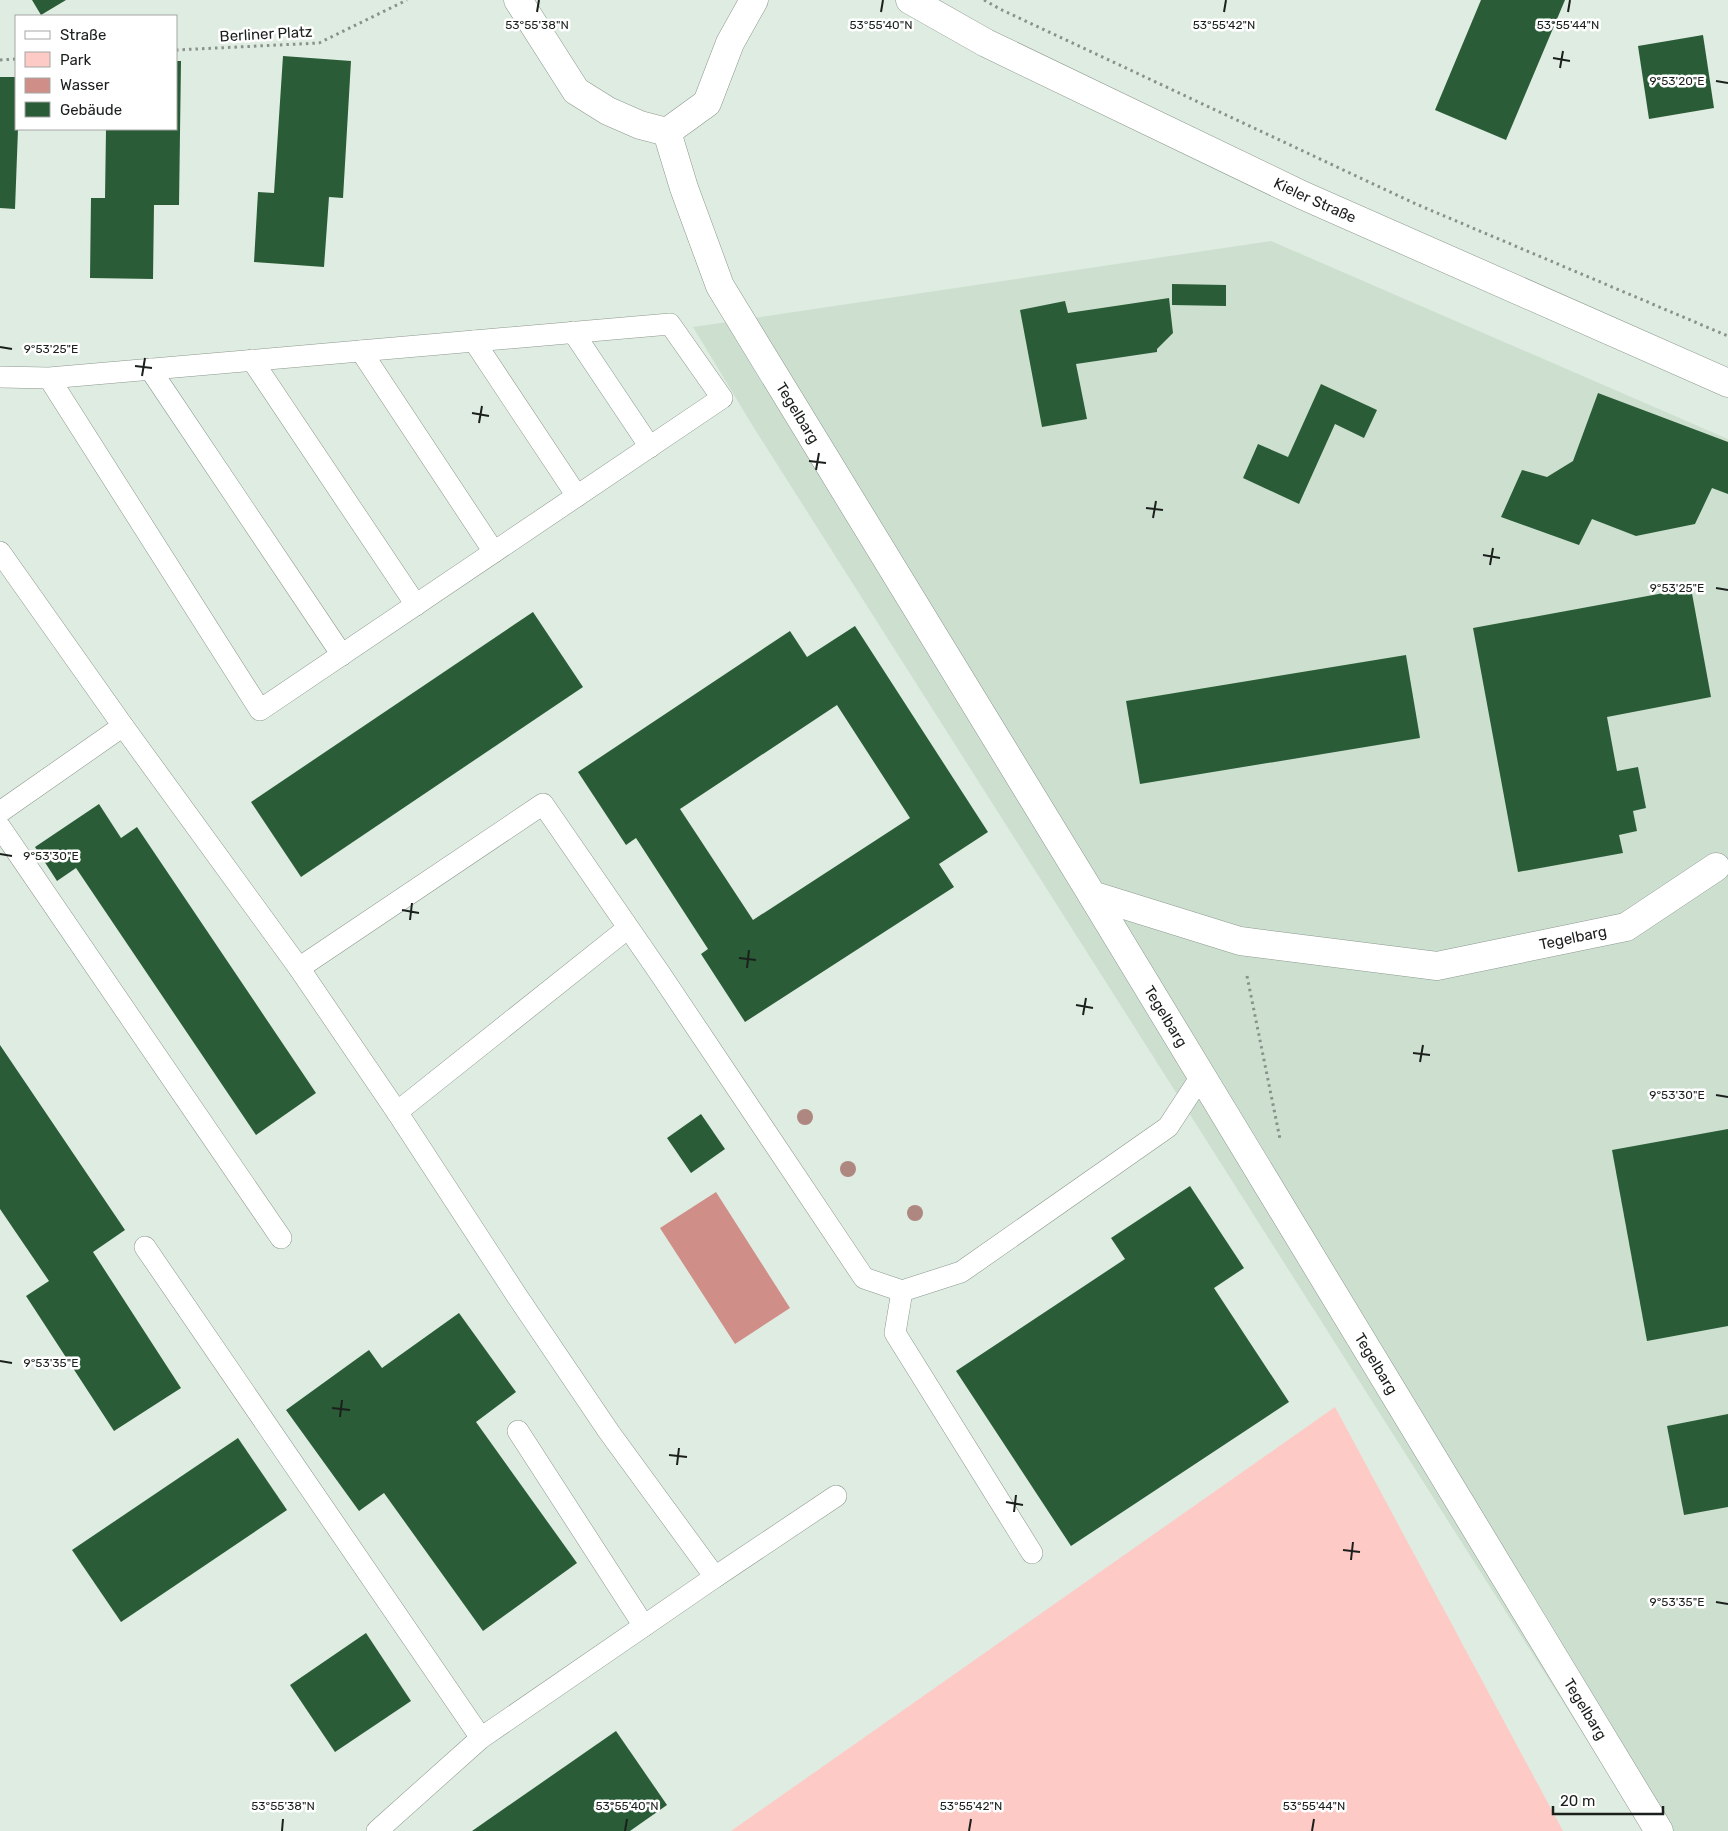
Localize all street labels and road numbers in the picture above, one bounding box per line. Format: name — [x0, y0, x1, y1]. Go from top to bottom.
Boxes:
street label: Berliner Platz — [219, 23, 313, 45]
street label: Kieler Straße — [1271, 174, 1359, 227]
street label: Tegelbarg — [772, 379, 823, 447]
street label: Tegelbarg — [1538, 922, 1608, 954]
street label: Tegelbarg — [1140, 983, 1191, 1050]
street label: Tegelbarg — [1351, 1330, 1401, 1398]
street label: Tegelbarg — [1560, 1675, 1611, 1743]

